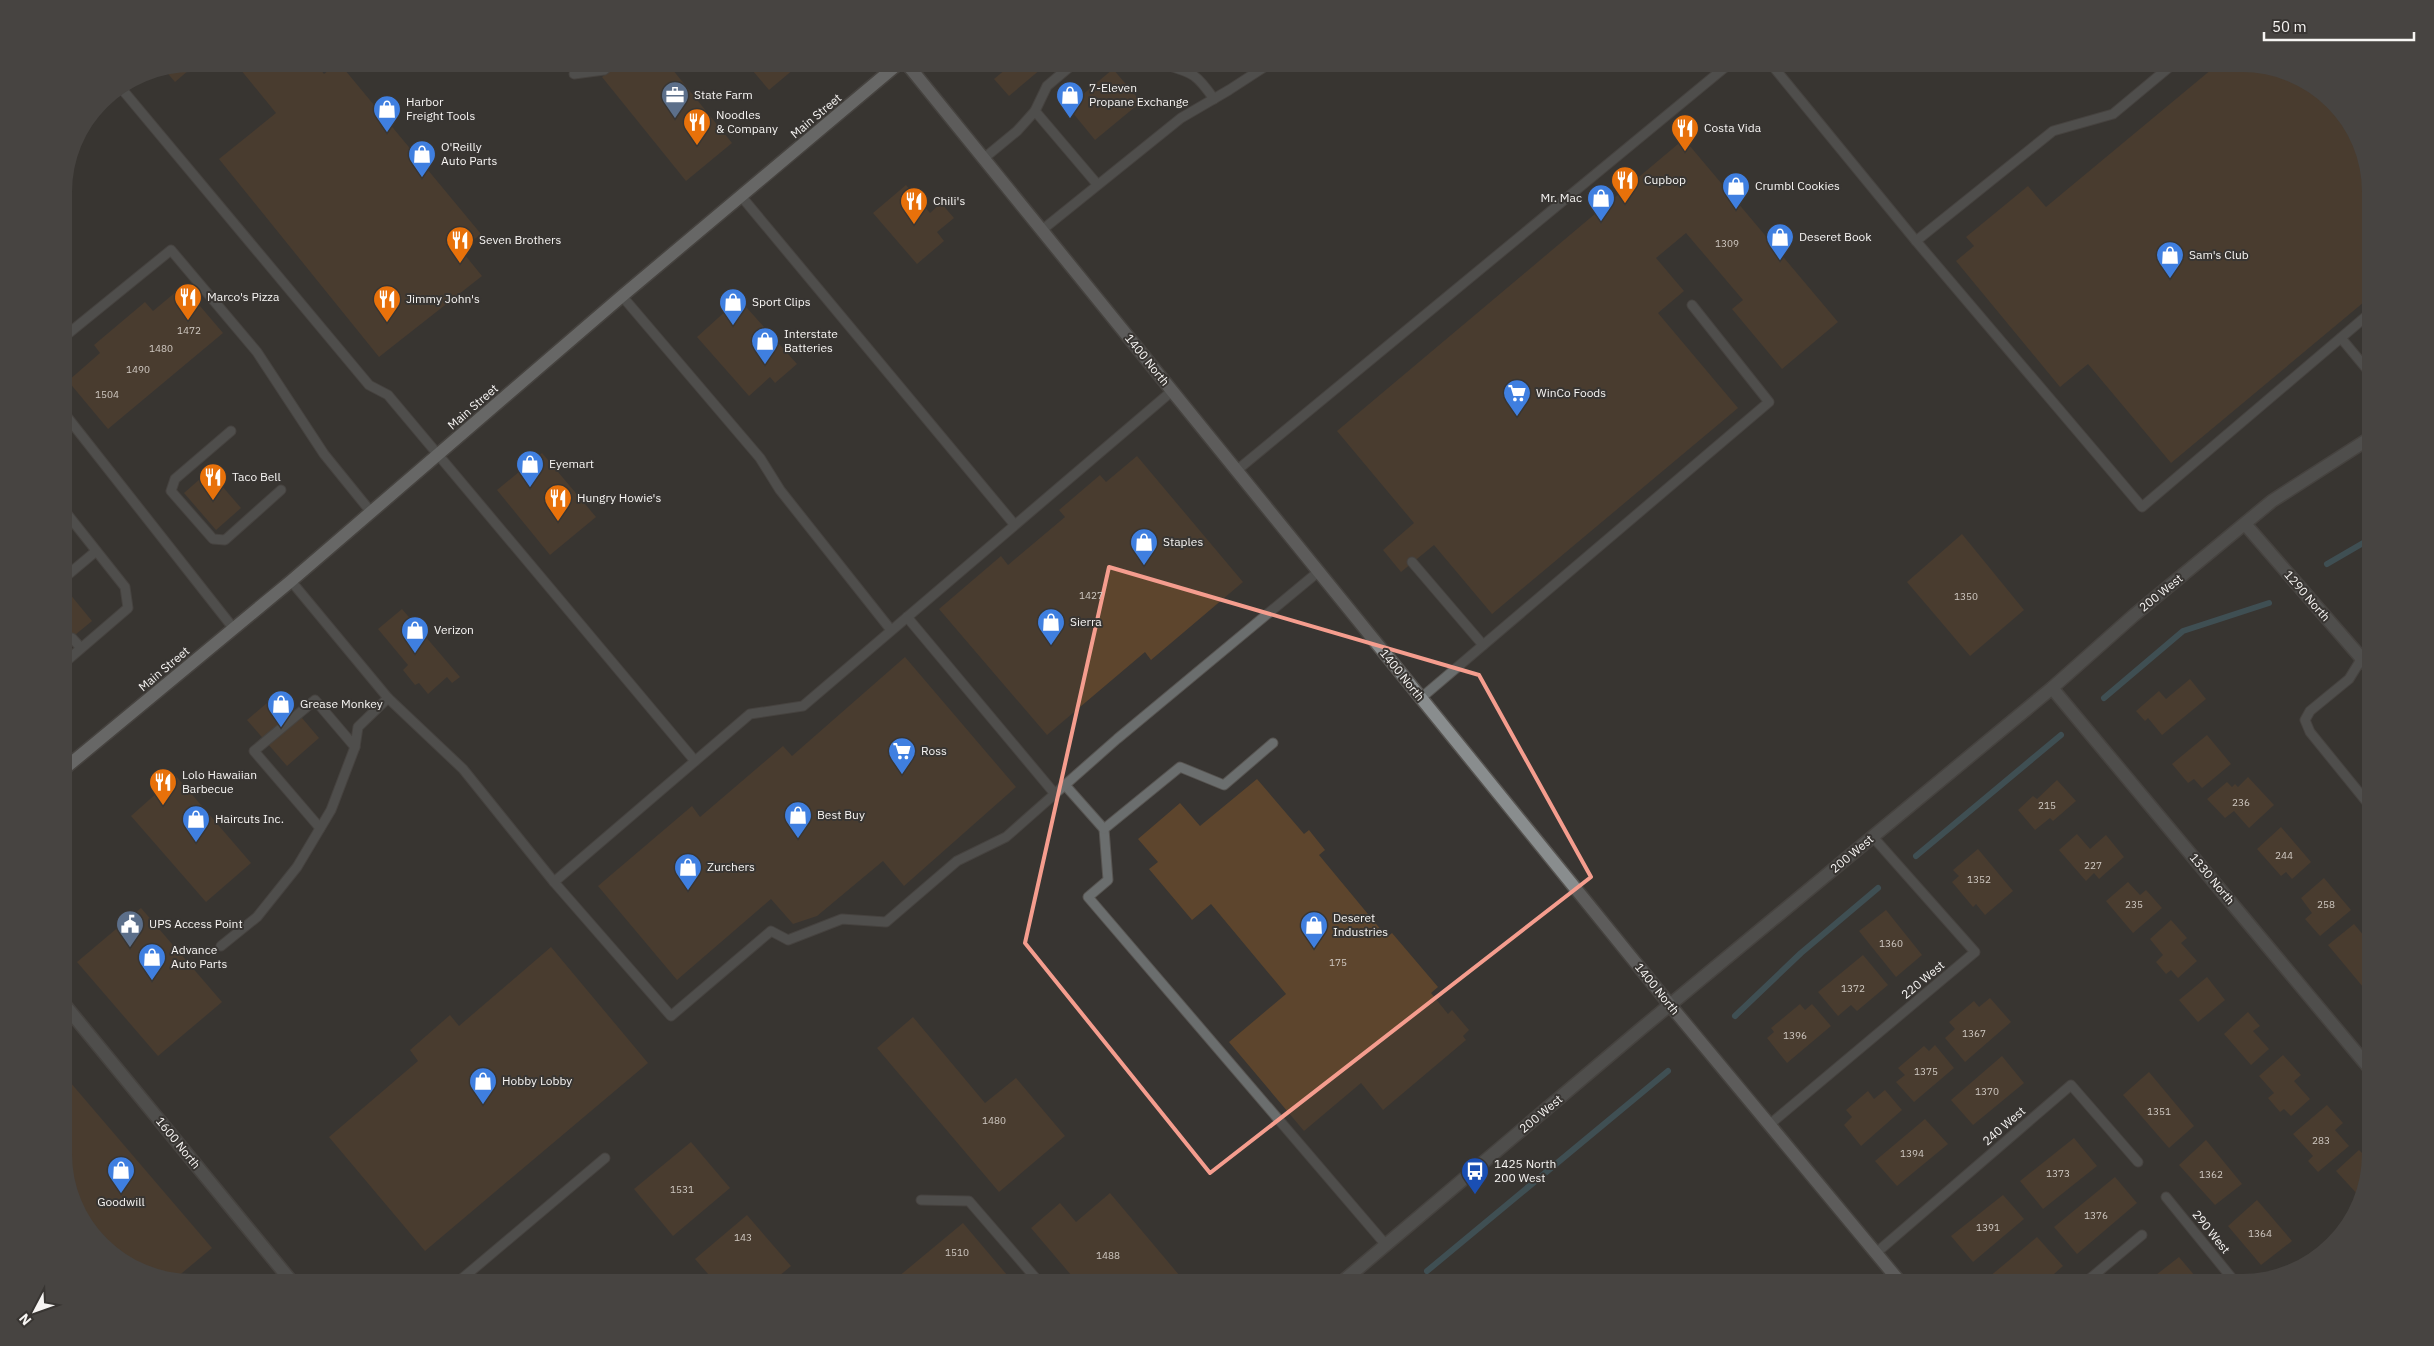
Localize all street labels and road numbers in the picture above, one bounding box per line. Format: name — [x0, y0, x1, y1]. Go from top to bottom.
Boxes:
street label: Main Street — [787, 90, 844, 141]
street label: 1400 North — [1122, 331, 1173, 389]
street label: Main Street — [444, 381, 501, 433]
street label: 1290 North — [2281, 567, 2333, 624]
street label: 200 West — [2136, 571, 2185, 615]
street label: Main Street — [135, 643, 192, 694]
street label: 1400 North — [1377, 646, 1428, 704]
street label: 200 West — [1827, 831, 1876, 876]
street label: 1330 North — [2187, 850, 2238, 907]
street label: 220 West — [1898, 957, 1947, 1002]
street label: 1400 North — [1632, 960, 1683, 1018]
street label: 200 West — [1516, 1091, 1565, 1136]
street label: 240 West — [1979, 1103, 2028, 1148]
street label: 1600 North — [153, 1114, 204, 1172]
street label: 290 West — [2189, 1207, 2233, 1256]

